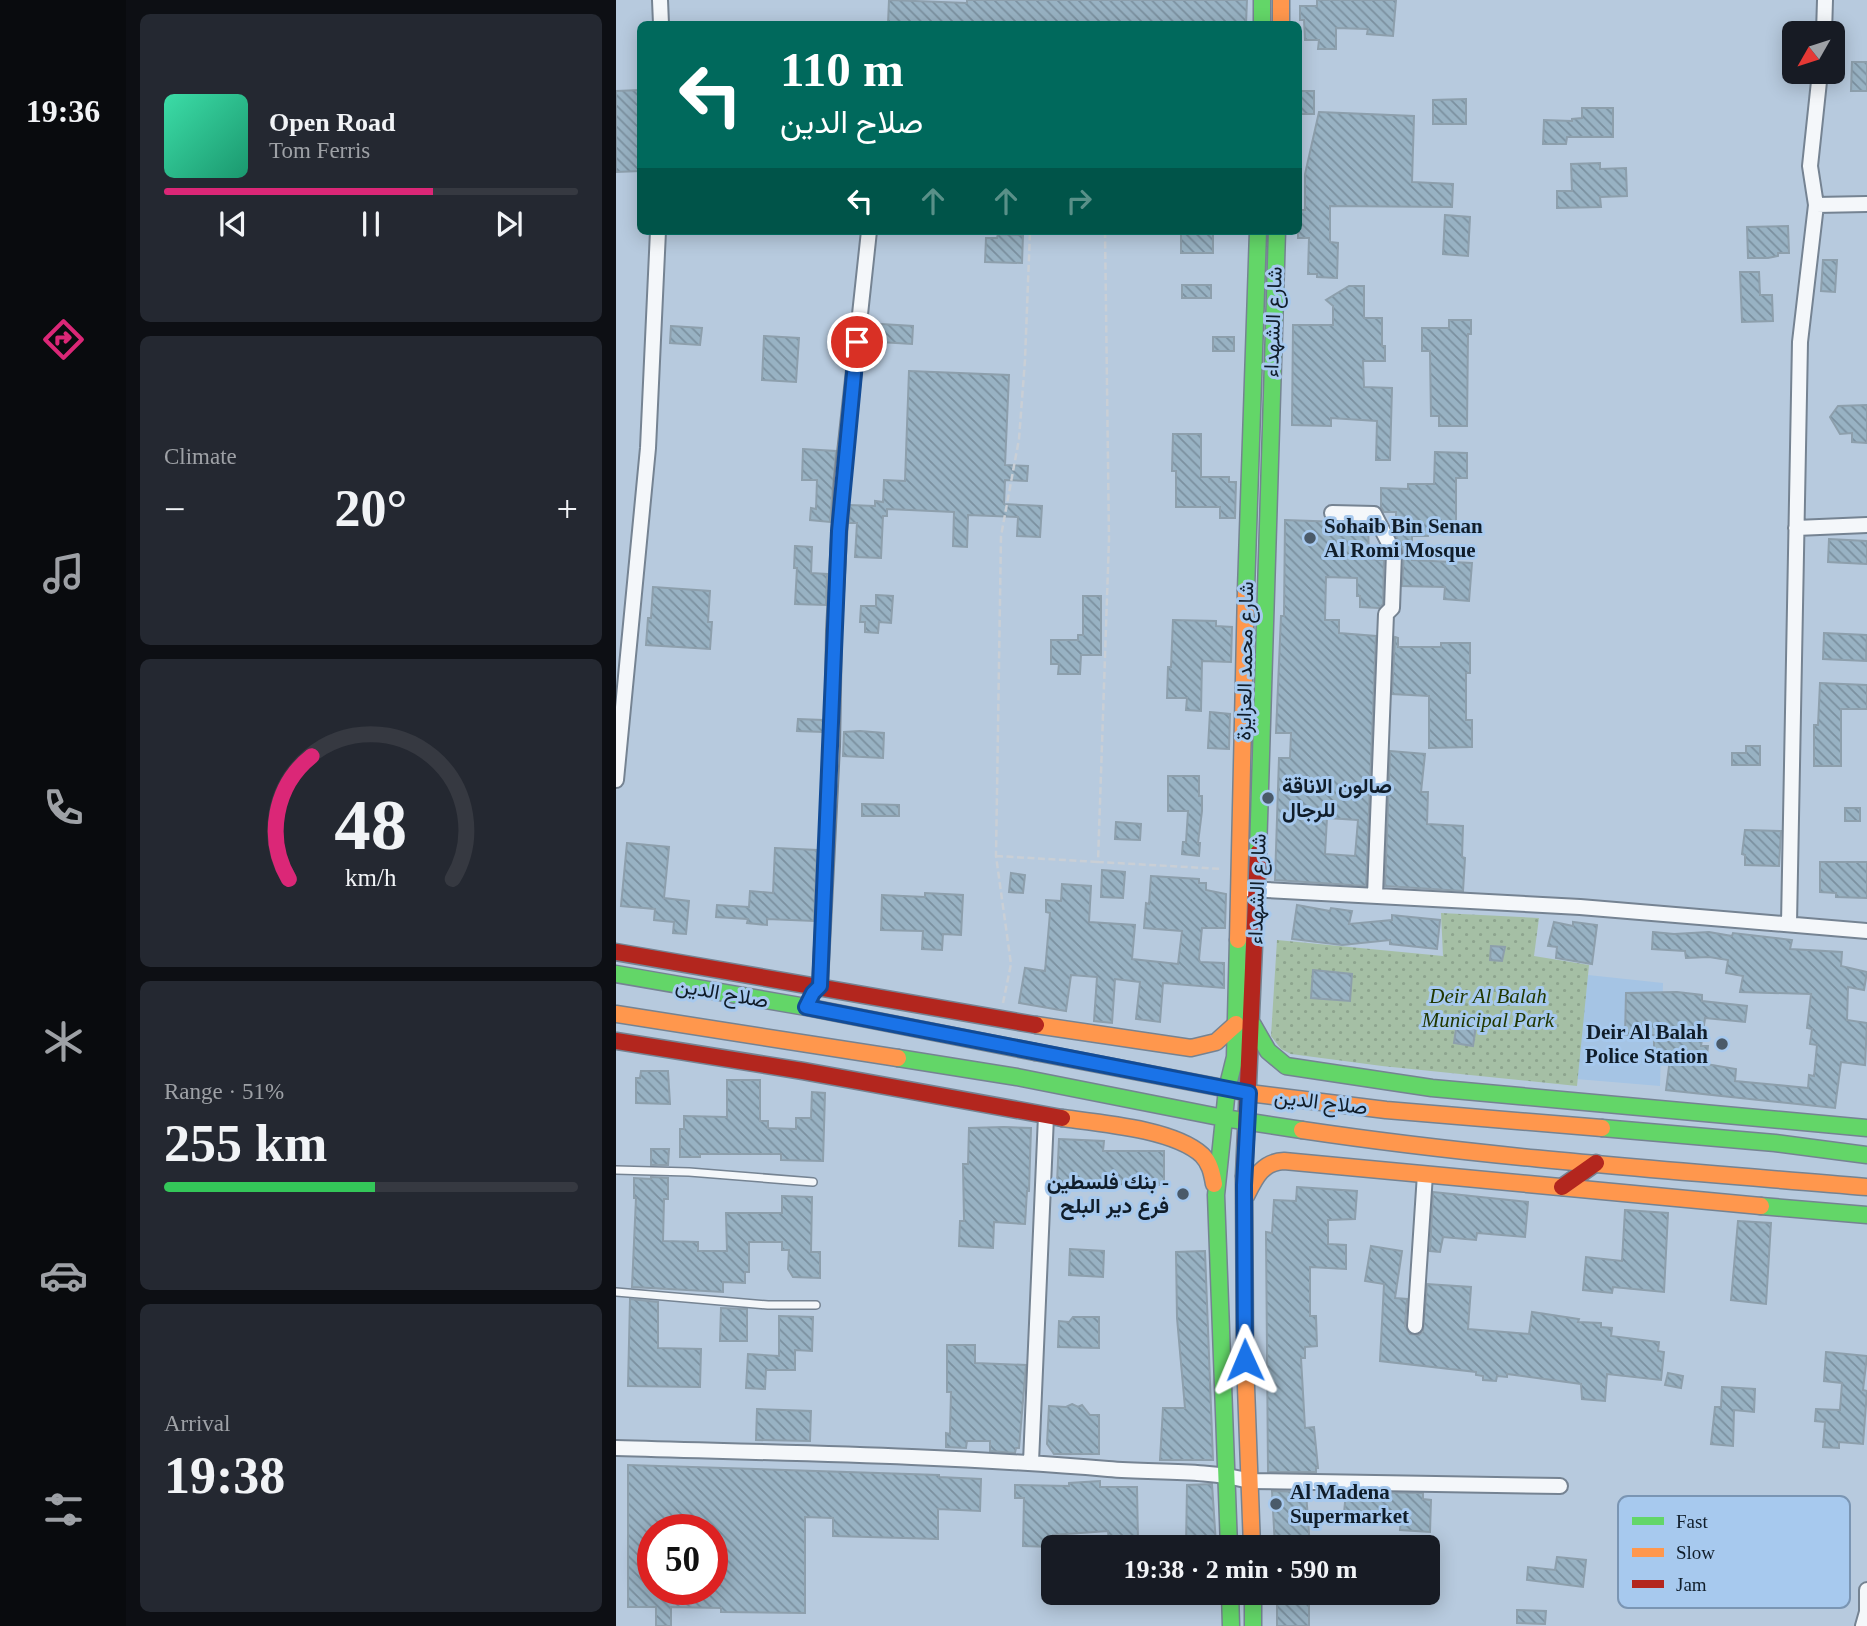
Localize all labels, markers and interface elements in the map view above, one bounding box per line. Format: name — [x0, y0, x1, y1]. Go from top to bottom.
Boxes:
north arrow — [1782, 21, 1844, 84]
map controls — [1782, 21, 1845, 84]
text: 110 m — [780, 42, 904, 97]
icon: left — [665, 49, 756, 140]
text: 19:36 — [26, 93, 100, 129]
text: صلاح الدين — [780, 104, 923, 140]
text: Open Road — [269, 108, 395, 137]
text: Tom Ferris — [269, 138, 370, 163]
icon: left — [841, 182, 879, 220]
icon: ahead — [914, 182, 952, 220]
icon: ahead — [987, 182, 1025, 220]
icon: right — [1060, 182, 1098, 220]
icon: previous — [214, 205, 252, 243]
icon: pause — [352, 205, 390, 243]
icon: next — [490, 205, 528, 243]
street label: شارع الشهداء — [1259, 266, 1289, 378]
pin — [827, 312, 887, 372]
icon: directions — [39, 315, 88, 364]
icon: arrive — [838, 323, 876, 361]
text: Climate — [164, 444, 237, 469]
text: 20° — [335, 480, 407, 537]
text: − — [164, 488, 185, 530]
text: + — [557, 488, 578, 530]
place label: Sohaib Bin Senan Al Romi Mosque — [1324, 514, 1483, 562]
marker: Sohaib Bin Senan Al Romi Mosque — [1302, 530, 1318, 546]
icon: music — [39, 549, 88, 598]
street label: شارع محمد العزايزة — [1232, 581, 1260, 741]
place label: صالون الاناقة للرجال — [1282, 774, 1392, 823]
icon: phone — [39, 783, 88, 832]
text: 48 — [335, 784, 407, 865]
marker: صالون الاناقة للرجال — [1260, 790, 1276, 806]
street label: شارع الشهداء — [1243, 833, 1273, 945]
text: km/h — [345, 864, 397, 891]
street label: صلاح الدين — [673, 973, 770, 1015]
park label: Deir Al Balah Municipal Park — [1421, 984, 1555, 1032]
icon: climate — [39, 1017, 88, 1066]
place label: Deir Al Balah Police Station — [1585, 1020, 1708, 1068]
marker: Deir Al Balah Police Station — [1714, 1036, 1730, 1052]
text: Range · 51% — [164, 1079, 284, 1104]
street label: صلاح الدين — [1273, 1084, 1369, 1122]
text: 255 km — [164, 1115, 327, 1172]
place label: بنك فلسطين - فرع دير البلح — [1047, 1170, 1169, 1220]
marker: بنك فلسطين - فرع دير البلح — [1175, 1186, 1191, 1202]
icon: car — [39, 1251, 88, 1300]
position arrow — [1208, 1323, 1282, 1397]
text: Arrival — [164, 1411, 230, 1436]
text: 19:38 — [164, 1447, 285, 1504]
place label: Al Madena Supermarket — [1290, 1480, 1409, 1528]
icon: filters — [39, 1485, 88, 1534]
marker: Al Madena Supermarket — [1268, 1496, 1284, 1512]
legend — [1618, 1496, 1850, 1608]
text: Fast — [1676, 1511, 1708, 1532]
speed limit sign: 50 — [637, 1514, 728, 1605]
text: Slow — [1676, 1542, 1715, 1563]
text: 19:38 · 2 min · 590 m — [1124, 1555, 1358, 1584]
text: Jam — [1676, 1574, 1707, 1595]

